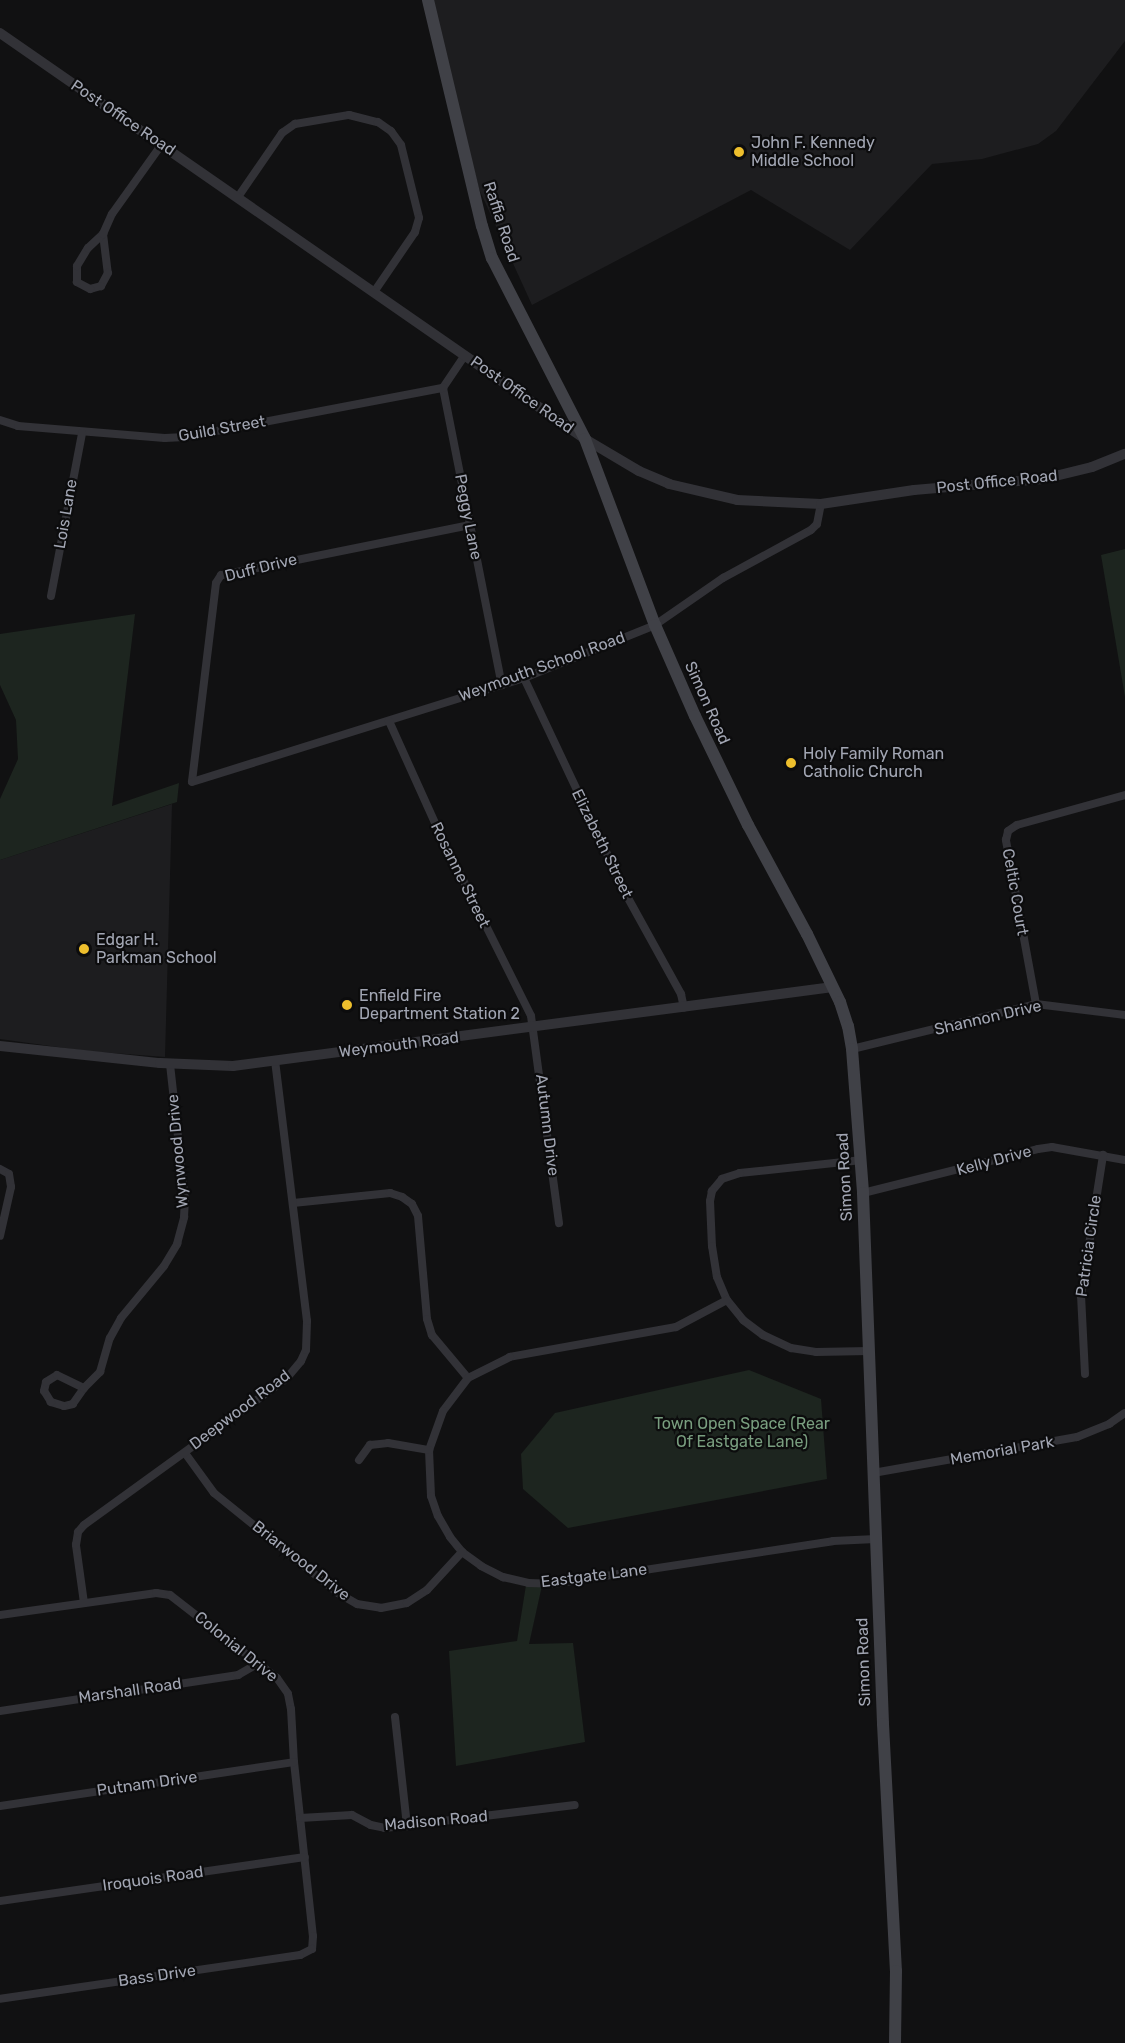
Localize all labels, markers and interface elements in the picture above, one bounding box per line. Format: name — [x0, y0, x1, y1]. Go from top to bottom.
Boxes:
street label: Post Office Road — [67, 76, 179, 160]
place label: John F. Kennedy Middle School — [751, 133, 875, 171]
marker: John F. Kennedy Middle School — [732, 145, 746, 159]
street label: Raffia Road — [479, 179, 523, 265]
street label: Post Office Road — [467, 352, 577, 438]
street label: Guild Street — [177, 412, 267, 446]
street label: Post Office Road — [935, 466, 1059, 498]
street label: Peggy Lane — [450, 472, 486, 562]
street label: Lois Lane — [50, 478, 82, 550]
street label: Duff Drive — [223, 550, 299, 586]
street label: Weymouth School Road — [456, 628, 628, 706]
street label: Simon Road — [680, 659, 734, 747]
place label: Holy Family Roman Catholic Church — [803, 744, 945, 782]
marker: Holy Family Roman Catholic Church — [784, 756, 798, 770]
street label: Elizabeth Street — [567, 786, 637, 902]
street label: Rosanne Street — [426, 819, 494, 931]
street label: Celtic Court — [998, 847, 1032, 937]
place label: Edgar H. Parkman School — [96, 930, 217, 968]
marker: Edgar H. Parkman School — [77, 942, 91, 956]
place label: Enfield Fire Department Station 2 — [359, 986, 520, 1024]
street label: Shannon Drive — [933, 996, 1043, 1040]
marker: Enfield Fire Department Station 2 — [340, 998, 354, 1012]
street label: Weymouth Road — [338, 1028, 460, 1062]
street label: Autumn Drive — [531, 1073, 563, 1177]
street label: Wynwood Drive — [163, 1093, 193, 1209]
street label: Simon Road — [833, 1132, 857, 1222]
street label: Kelly Drive — [954, 1142, 1034, 1180]
street label: Patricia Circle — [1072, 1194, 1106, 1298]
street label: Deepwood Road — [186, 1366, 294, 1454]
park label: Town Open Space (Rear Of Eastgate Lane) — [654, 1414, 830, 1452]
street label: Memorial Park — [949, 1432, 1055, 1470]
street label: Briarwood Drive — [248, 1517, 354, 1605]
street label: Eastgate Lane — [540, 1560, 648, 1592]
street label: Colonial Drive — [190, 1608, 282, 1686]
street label: Simon Road — [853, 1617, 875, 1707]
street label: Marshall Road — [77, 1674, 183, 1708]
street label: Putnam Drive — [95, 1767, 199, 1801]
street label: Madison Road — [383, 1807, 489, 1835]
street label: Iroquois Road — [101, 1862, 205, 1896]
street label: Bass Drive — [117, 1961, 197, 1991]

